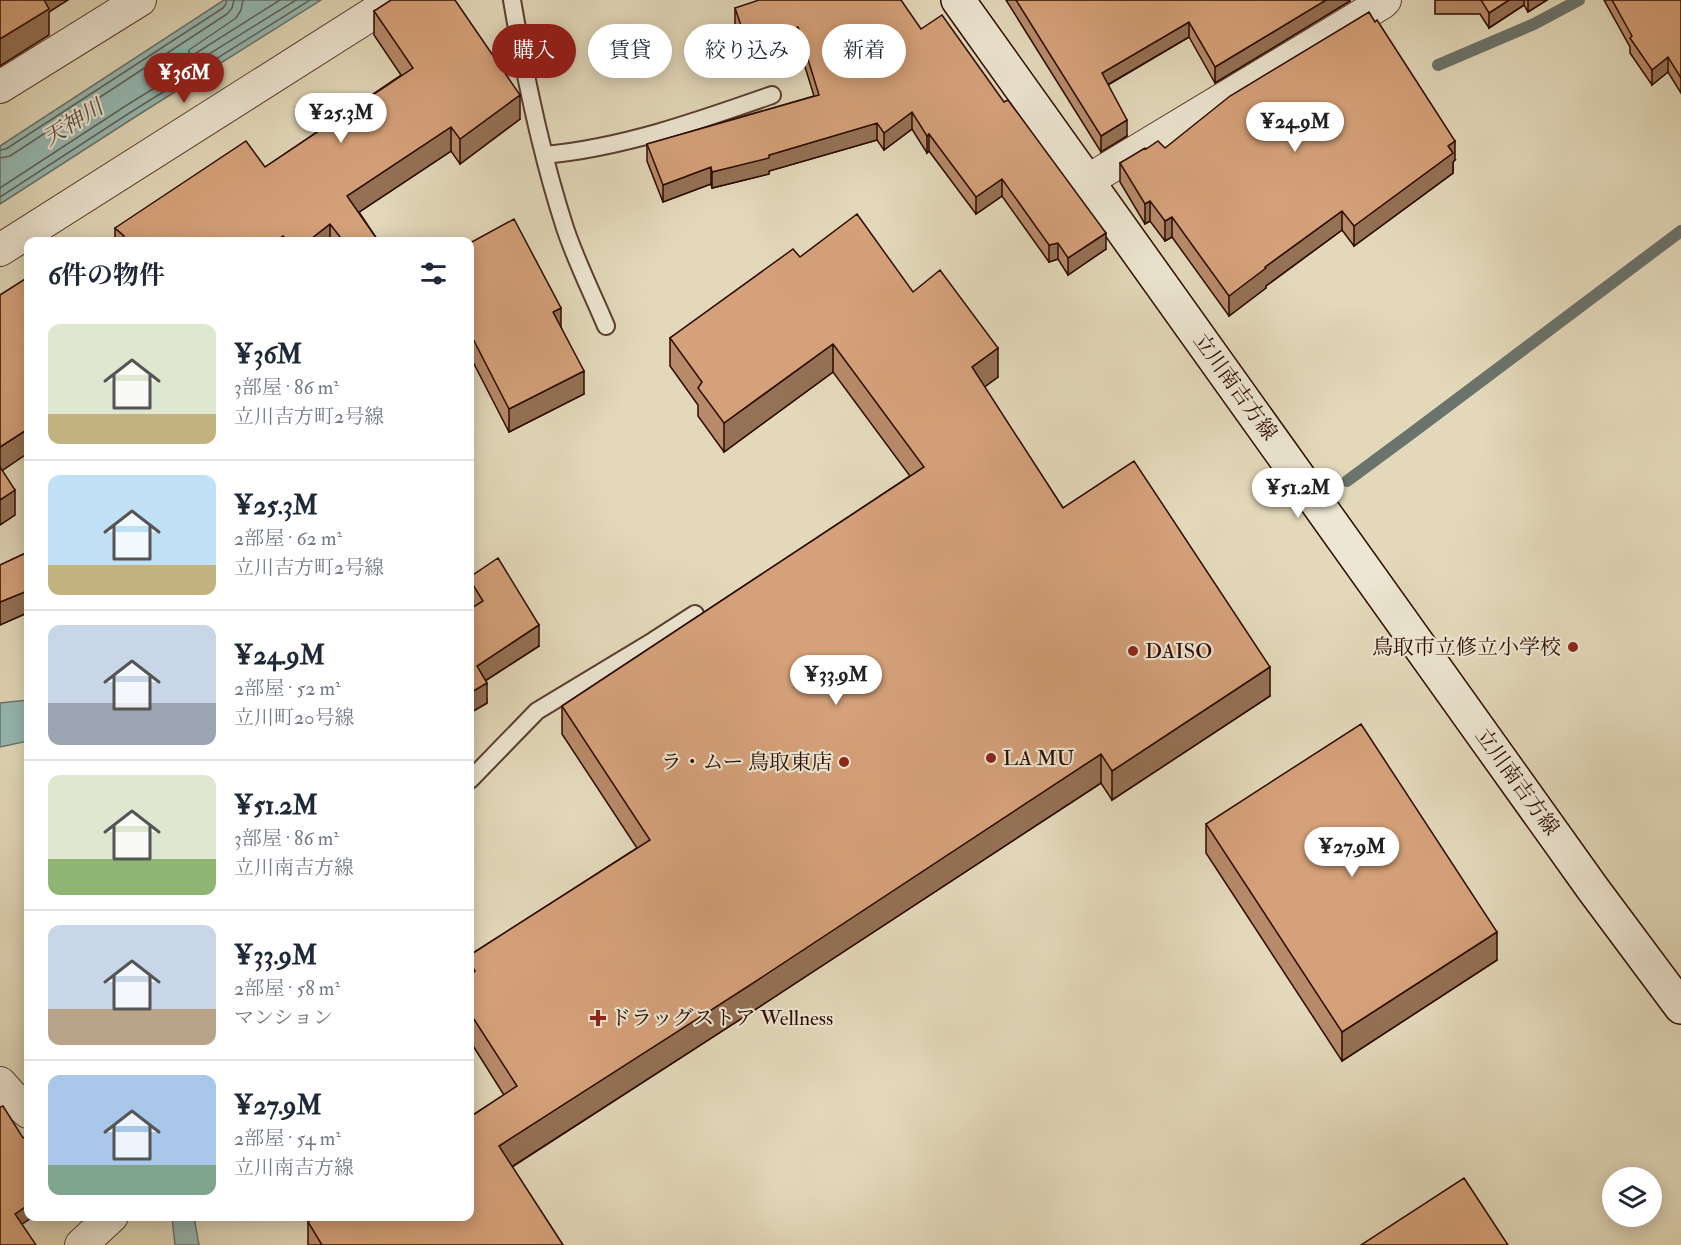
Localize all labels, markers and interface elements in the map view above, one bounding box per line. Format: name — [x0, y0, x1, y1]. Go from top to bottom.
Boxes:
chip: 購入 — [492, 24, 576, 78]
chip: 賃貸 — [588, 24, 672, 78]
chip: 絞り込み — [684, 24, 810, 78]
chip: 新着 — [822, 24, 906, 78]
pin: ¥36M — [148, 53, 220, 104]
text: ¥36M — [158, 60, 210, 85]
water label: 天神川 — [38, 93, 110, 152]
pin: ¥25.3M — [292, 93, 390, 144]
text: ¥25.3M — [309, 100, 373, 125]
pin: ¥24.9M — [1246, 102, 1344, 153]
text: ¥24.9M — [1260, 109, 1330, 134]
icon: filters — [417, 257, 450, 290]
text: 6件の物件 — [48, 260, 165, 292]
street label: 立川南吉方線 — [1187, 328, 1283, 446]
text: ¥36M — [234, 339, 302, 371]
icon: home — [96, 348, 168, 420]
text: 3部屋 · 86 m² — [234, 375, 339, 400]
text: 立川吉方町2号線 — [234, 404, 384, 429]
pin: ¥51.2M — [1249, 468, 1347, 519]
text: ¥51.2M — [1266, 475, 1330, 500]
text: ¥25.3M — [234, 490, 318, 522]
icon: home — [96, 499, 168, 571]
text: 2部屋 · 62 m² — [234, 526, 342, 551]
text: 立川吉方町2号線 — [234, 555, 384, 580]
place label: 鳥取市立修立小学校 — [1372, 634, 1561, 661]
place label: DAISO — [1145, 638, 1212, 665]
text: ¥24.9M — [234, 640, 325, 672]
marker: 鳥取市立修立小学校 — [1566, 640, 1580, 654]
marker: DAISO — [1126, 644, 1140, 658]
icon: home — [96, 649, 168, 721]
pin: ¥33.9M — [787, 655, 885, 706]
text: ¥33.9M — [804, 662, 868, 687]
text: 2部屋 · 52 m² — [234, 676, 341, 701]
text: 立川町20号線 — [234, 705, 354, 730]
street label: 立川南吉方線 — [1469, 723, 1565, 841]
place label: LA MU — [1003, 745, 1075, 772]
place label: ラ・ムー 鳥取東店 — [661, 749, 832, 776]
marker: LA MU — [984, 751, 998, 765]
marker: ラ・ムー 鳥取東店 — [837, 755, 851, 769]
text: ¥51.2M — [234, 790, 318, 822]
icon: home — [96, 799, 168, 871]
text: 3部屋 · 86 m² — [234, 826, 339, 851]
pin: ¥27.9M — [1303, 827, 1401, 878]
text: ¥27.9M — [1318, 834, 1386, 859]
text: 立川南吉方線 — [234, 855, 354, 880]
text: ¥33.9M — [234, 940, 317, 972]
icon: home — [96, 949, 168, 1021]
text: 2部屋 · 58 m² — [234, 976, 340, 1001]
text: マンション — [234, 1005, 333, 1030]
place label: ドラッグストア Wellness — [610, 1005, 833, 1032]
marker: ドラッグストア Wellness — [591, 1011, 605, 1025]
text: ¥27.9M — [234, 1090, 322, 1122]
icon: home — [96, 1099, 168, 1171]
text: 2部屋 · 54 m² — [234, 1126, 341, 1151]
text: 立川南吉方線 — [234, 1155, 354, 1180]
map controls — [1602, 1167, 1662, 1227]
button: layers — [1602, 1167, 1662, 1227]

